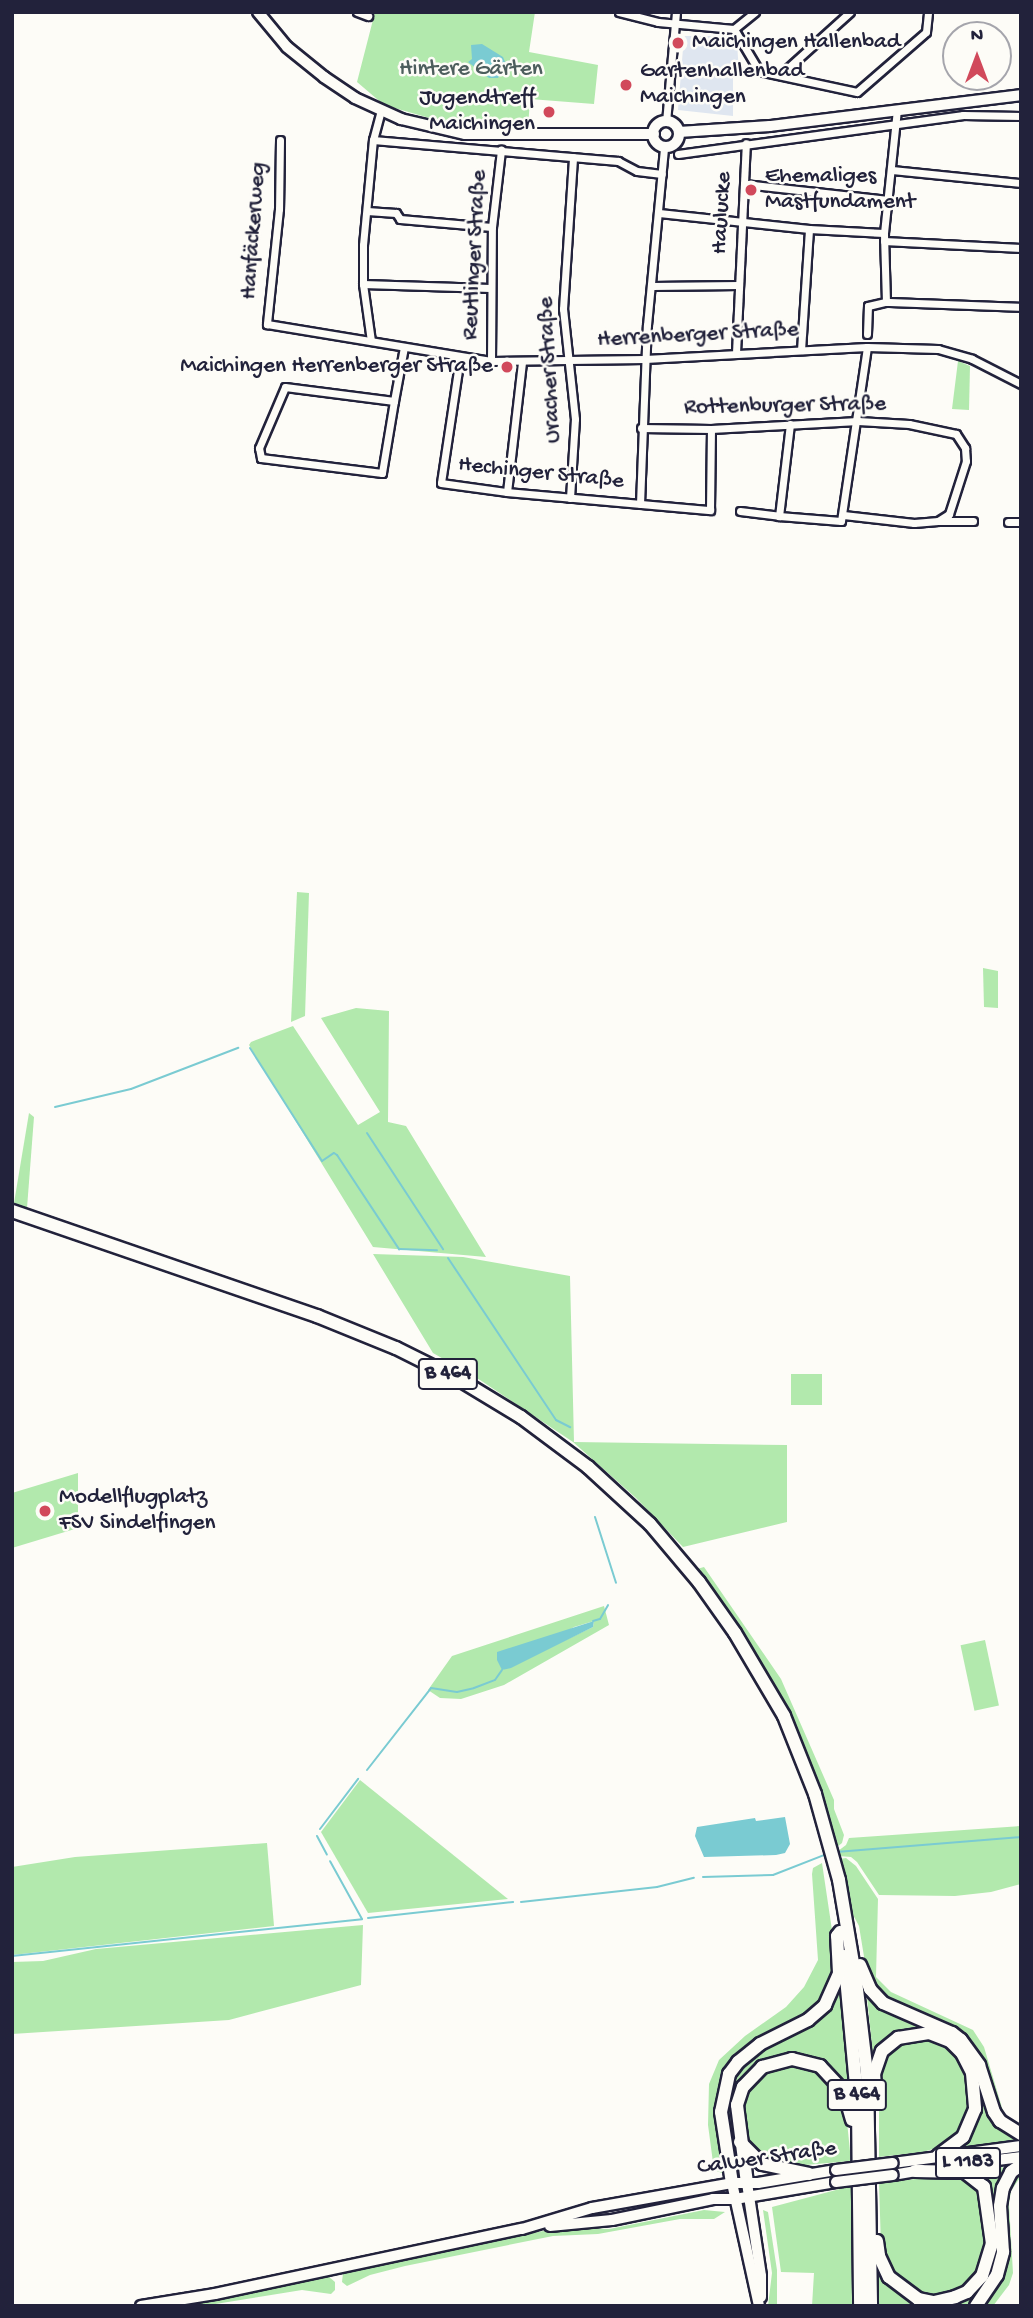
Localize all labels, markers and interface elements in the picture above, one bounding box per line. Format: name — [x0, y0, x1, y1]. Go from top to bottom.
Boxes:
north arrow — [942, 21, 1012, 91]
text: N — [971, 25, 983, 48]
place label: Maichingen Hallenbad — [692, 29, 900, 57]
marker: Maichingen Hallenbad — [670, 35, 686, 51]
park label: Hintere Gärten — [399, 56, 543, 84]
place label: Gartenhallenbad Maichingen — [640, 58, 804, 112]
marker: Gartenhallenbad Maichingen — [618, 77, 634, 93]
place label: Jugendtreff Maichingen — [419, 85, 535, 139]
marker: Jugendtreff Maichingen — [541, 104, 557, 120]
street label: Hanfäckerweg — [236, 161, 274, 301]
place label: Ehemaliges Mastfundament — [765, 163, 915, 217]
street label: Reutlinger Straße — [458, 169, 494, 341]
street label: Haulucke — [707, 171, 739, 255]
marker: Ehemaliges Mastfundament — [743, 182, 759, 198]
street label: Uracher Straße — [533, 296, 569, 444]
street label: Herrenberger Straße — [597, 317, 799, 355]
place label: Maichingen Herrenberger Straße — [180, 353, 493, 381]
marker: Maichingen Herrenberger Straße — [499, 359, 515, 375]
street label: Rottenburger Straße — [684, 391, 886, 423]
street label: Hechinger Straße — [457, 452, 625, 496]
road number: B 464 — [416, 1356, 480, 1392]
place label: Modellflugplatz FSV Sindelfingen — [59, 1484, 216, 1538]
marker: Modellflugplatz FSV Sindelfingen — [37, 1503, 53, 1519]
road number: B 464 — [826, 2078, 888, 2112]
street label: Calwer Straße — [696, 2136, 838, 2182]
road number: L 1183 — [935, 2146, 1001, 2180]

